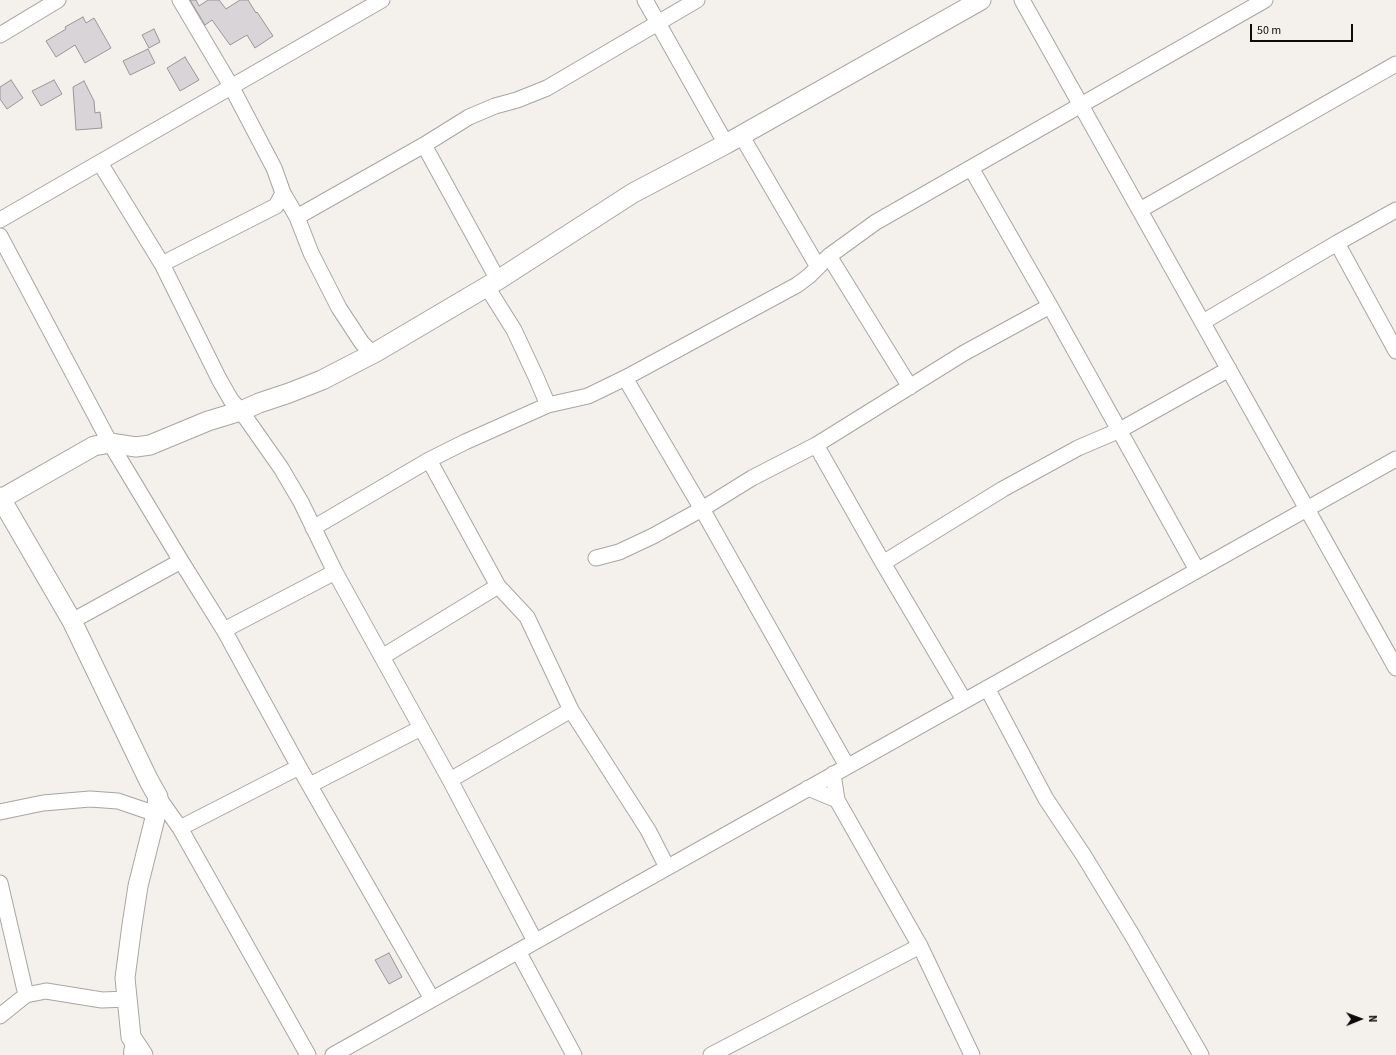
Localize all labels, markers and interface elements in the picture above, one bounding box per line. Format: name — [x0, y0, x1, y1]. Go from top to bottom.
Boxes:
scale bar — [1252, 16, 1355, 42]
text: 50 m — [1257, 22, 1281, 39]
north arrow — [1340, 999, 1380, 1039]
text: N — [1365, 1015, 1380, 1023]

